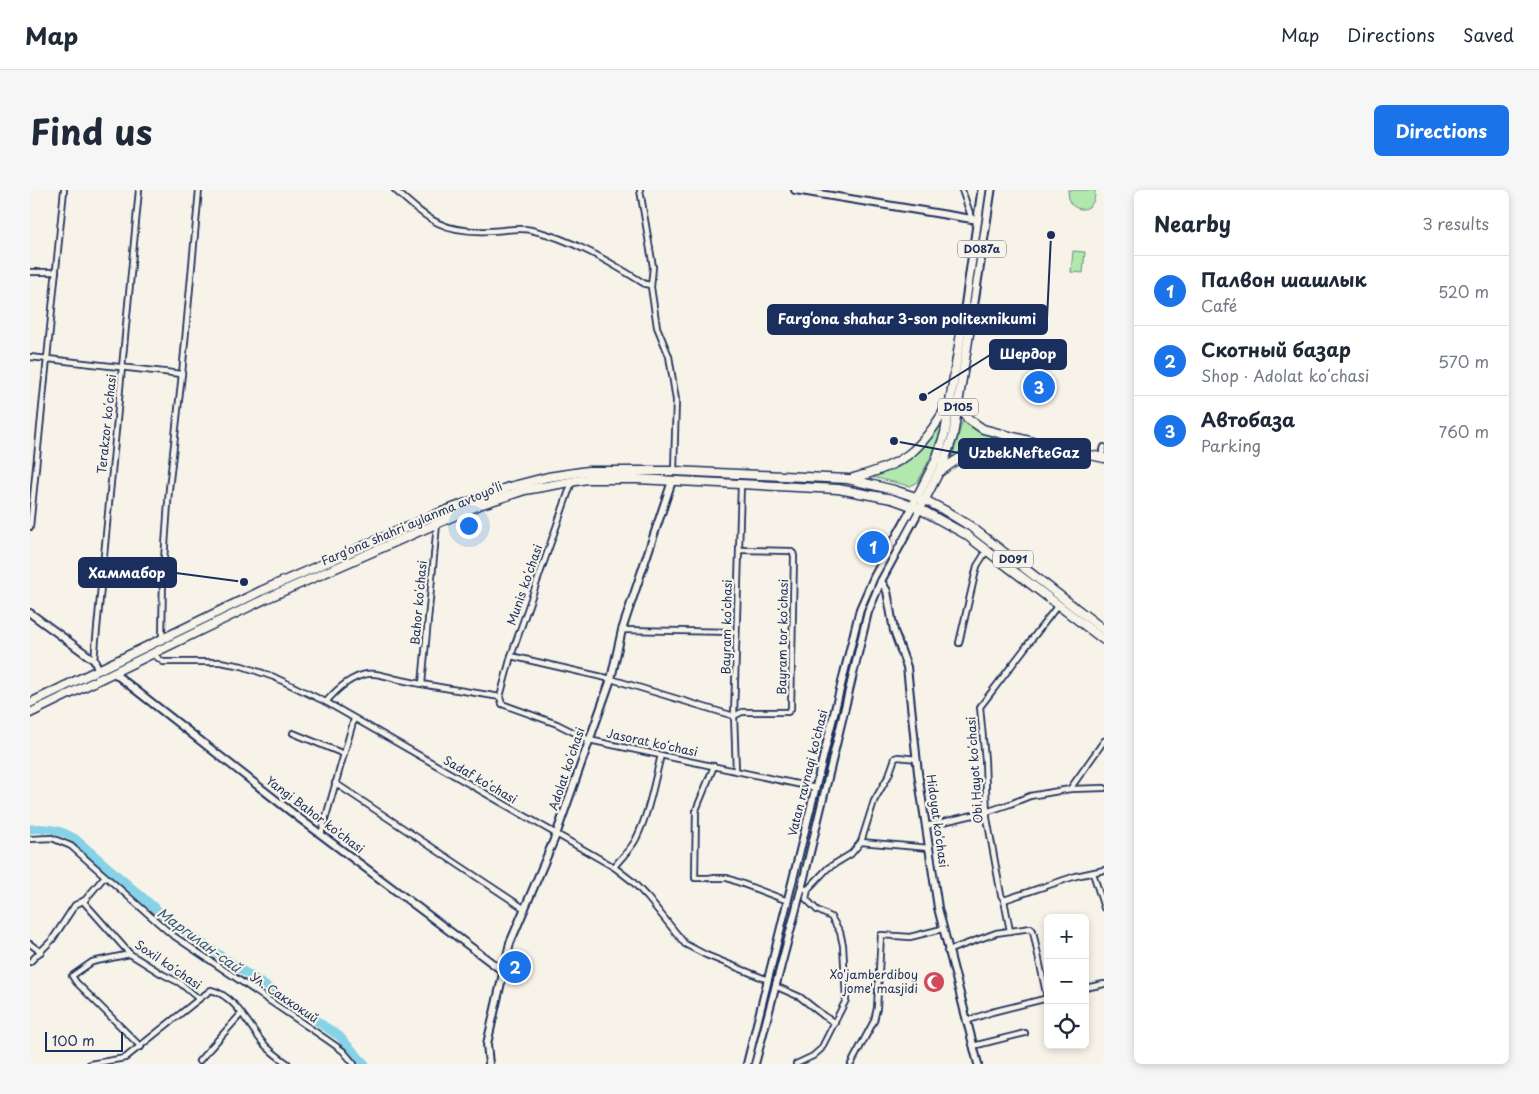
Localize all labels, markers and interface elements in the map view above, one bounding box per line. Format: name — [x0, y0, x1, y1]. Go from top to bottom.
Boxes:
text: Map — [25, 17, 78, 53]
text: Map — [1281, 21, 1319, 48]
text: Directions — [1347, 21, 1435, 48]
text: Saved — [1463, 21, 1514, 48]
text: Find us — [30, 104, 152, 157]
button: Directions — [1374, 105, 1509, 156]
text: Nearby — [1154, 207, 1231, 239]
text: 3 results — [1422, 211, 1489, 235]
road number: D087a — [958, 241, 1006, 258]
text: Палвон шашлык — [1201, 265, 1367, 293]
text: 1 — [1166, 279, 1174, 303]
text: 520 m — [1438, 279, 1489, 303]
text: Café — [1201, 293, 1237, 317]
callout: Farg‘ona shahar 3-son politexnikumi — [768, 305, 1047, 334]
text: Farg‘ona shahar 3-son politexnikumi — [778, 308, 1036, 329]
text: Скотный базар — [1201, 335, 1351, 363]
callout: Шердор — [990, 340, 1066, 369]
text: Шердор — [1000, 343, 1056, 364]
text: 2 — [1164, 349, 1176, 373]
text: 570 m — [1438, 349, 1489, 373]
text: Shop · Adolat koʻchasi — [1201, 363, 1370, 387]
pin: 3 — [1023, 368, 1055, 406]
street label: Terakzor koʻchasi — [92, 373, 120, 475]
road number: D105 — [938, 398, 978, 416]
text: Автобаза — [1201, 405, 1295, 433]
text: 3 — [1165, 419, 1175, 443]
text: 760 m — [1439, 419, 1489, 443]
text: Parking — [1201, 433, 1261, 457]
callout: UzbekNefteGaz — [959, 439, 1090, 468]
text: UzbekNefteGaz — [968, 442, 1080, 463]
street label: Farg‘ona shahri aylanma avtoyo‘li — [318, 477, 505, 570]
your location — [456, 513, 482, 539]
pin: 1 — [857, 528, 889, 566]
street label: Munis koʻchasi — [502, 542, 546, 628]
road number: D091 — [993, 550, 1033, 568]
callout: Хаммабор — [79, 558, 176, 587]
street label: Bahor koʻchasi — [405, 560, 431, 646]
text: Хаммабор — [89, 562, 166, 583]
street label: Bayram koʻchasi — [716, 579, 736, 675]
street label: Bayram tor koʻchasi — [772, 579, 792, 695]
street label: Vatan ravnaqi ko'chasi — [783, 707, 831, 838]
street label: Obi Hayot koʻchasi — [961, 716, 987, 824]
street label: Jasorat koʻchasi — [605, 724, 699, 760]
street label: Adolat koʻchasi — [543, 725, 589, 813]
street label: Sadaf koʻchasi — [440, 751, 521, 808]
street label: Yangi Bahor ko'chasi — [263, 771, 369, 857]
street label: Hidoyat ko'chasi — [923, 773, 953, 869]
water label: Маргилан-сай — [153, 902, 247, 978]
map controls — [1044, 914, 1089, 1049]
button: + — [1044, 914, 1089, 959]
street label: Soxil koʻchasi — [132, 935, 206, 993]
pin: 2 — [499, 948, 531, 986]
button: − — [1044, 959, 1089, 1004]
place label: Xo'jamberdiboy jome' masjidi — [829, 965, 918, 997]
street label: Ул. Саккокий — [247, 968, 322, 1027]
mosque icon: Xo'jamberdiboy jome' masjidi — [922, 970, 946, 994]
button: locate — [1044, 1004, 1089, 1049]
scale bar — [45, 1029, 122, 1052]
text: 100 m — [52, 1030, 95, 1051]

